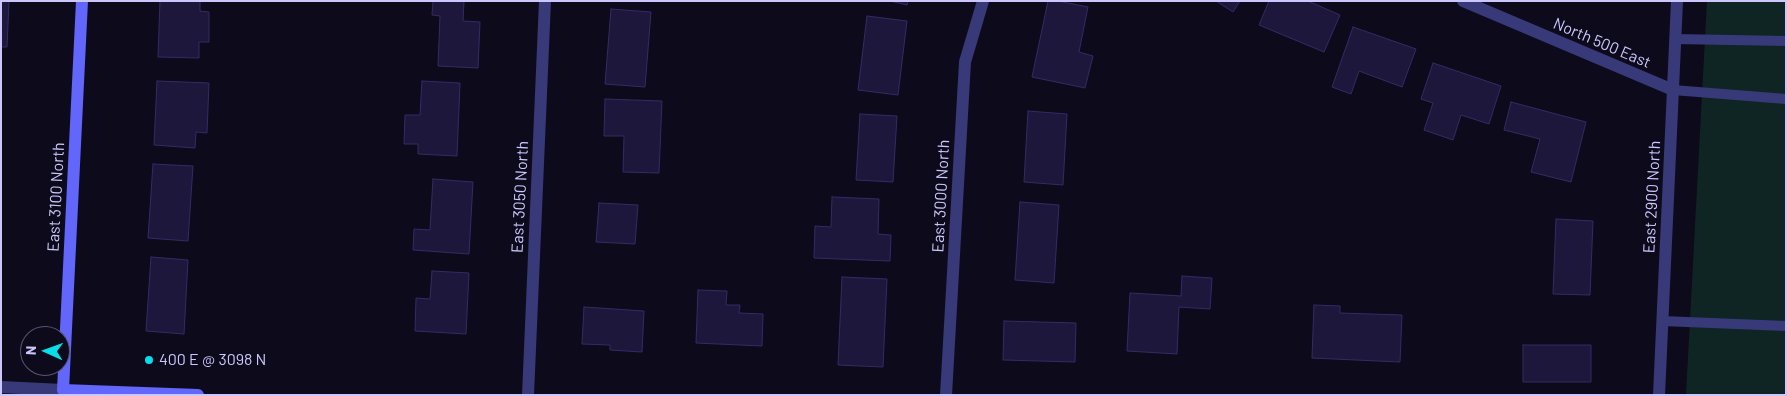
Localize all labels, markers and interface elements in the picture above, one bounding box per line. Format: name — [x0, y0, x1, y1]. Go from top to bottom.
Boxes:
street label: North 500 East — [1550, 14, 1654, 72]
street label: East 3000 North — [928, 139, 954, 253]
street label: East 3050 North — [507, 140, 533, 254]
street label: East 2900 North — [1639, 140, 1665, 254]
street label: East 3100 North — [44, 142, 68, 252]
north arrow — [20, 326, 70, 376]
text: N — [22, 346, 39, 355]
place label: 400 E @ 3098 N — [159, 350, 266, 370]
marker: 400 E @ 3098 N — [143, 354, 155, 366]

